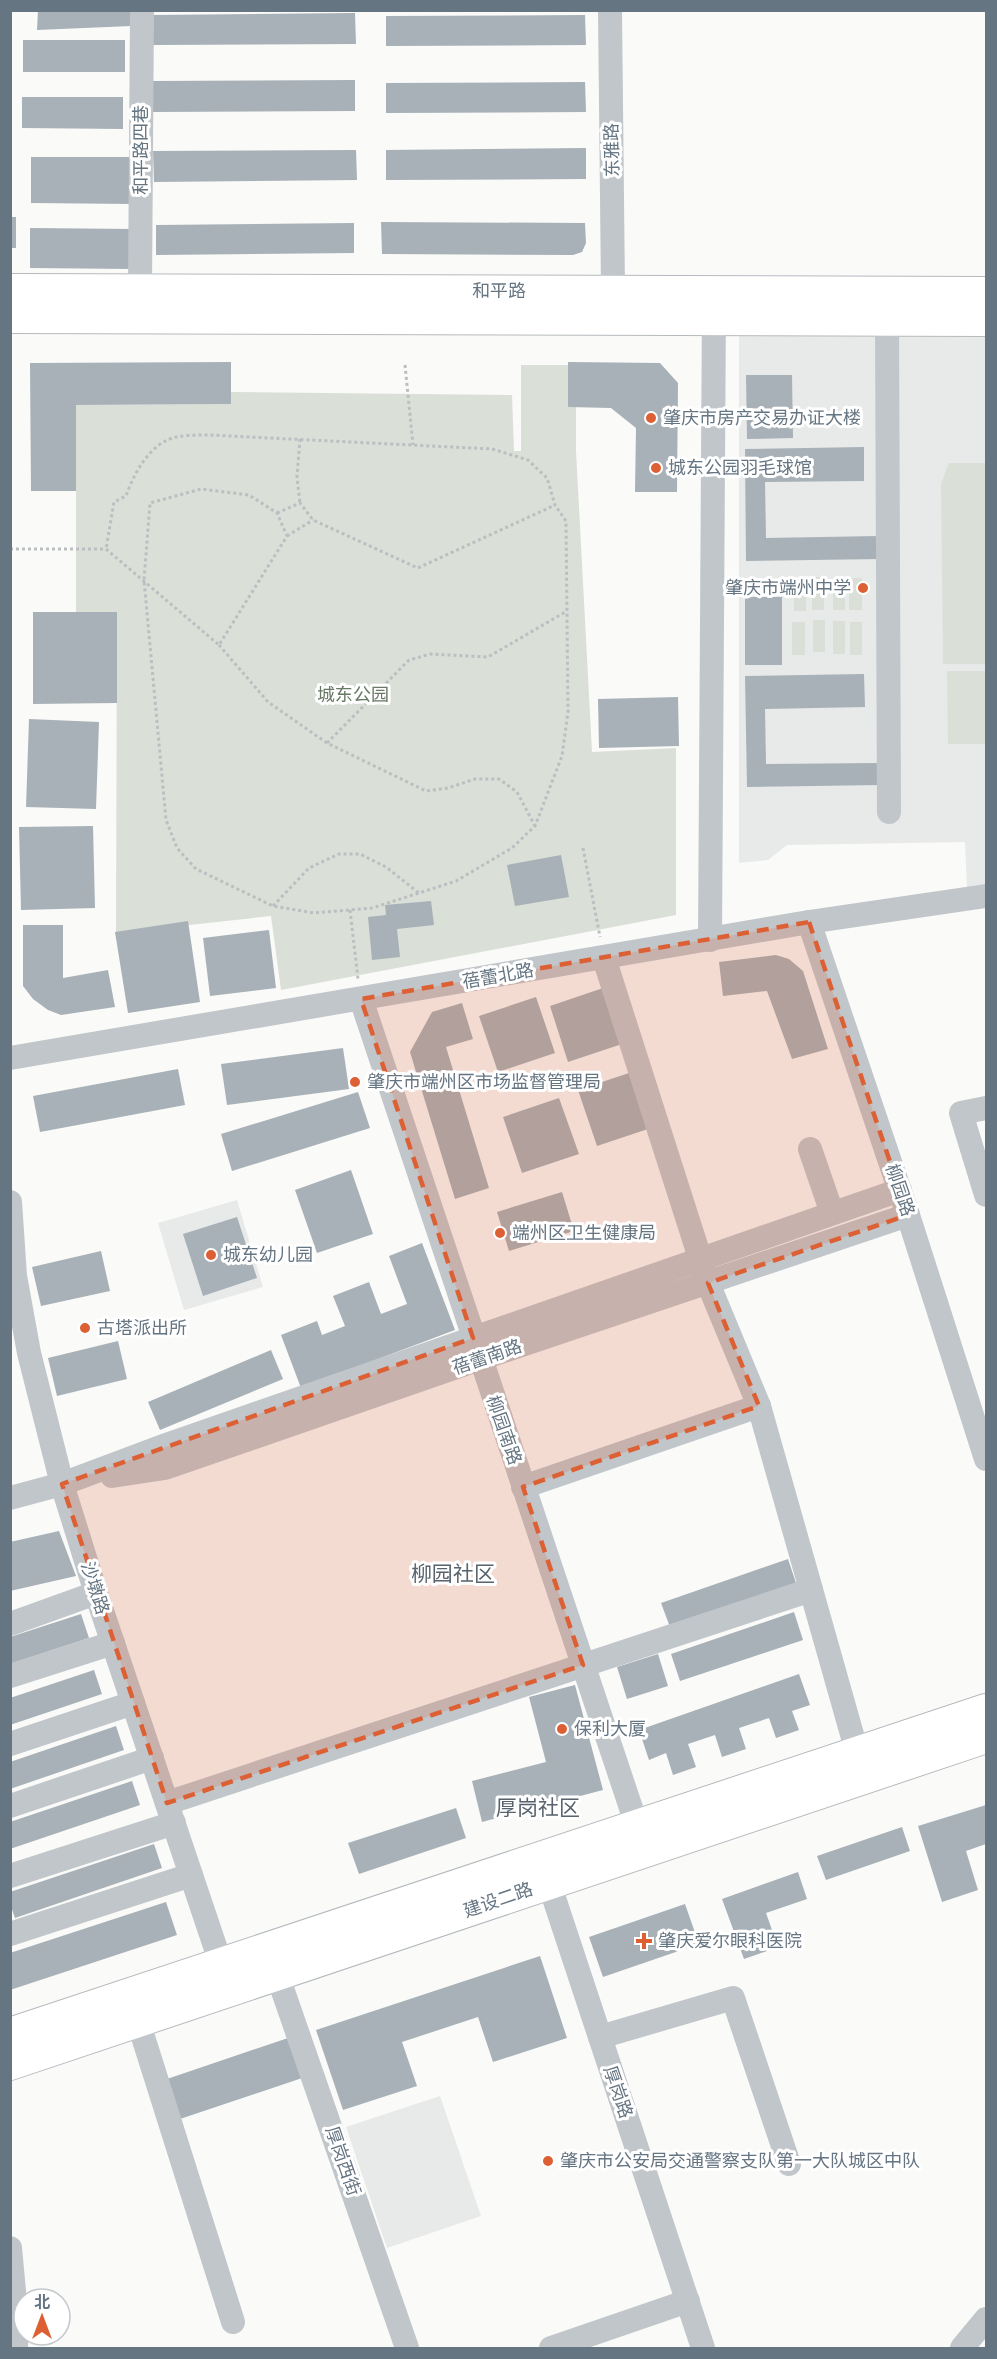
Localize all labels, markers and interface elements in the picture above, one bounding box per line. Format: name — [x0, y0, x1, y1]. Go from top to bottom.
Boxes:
street label: 和平路四巷 — [129, 105, 152, 195]
street label: 东雅路 — [600, 123, 623, 177]
street label: 和平路 — [472, 279, 526, 302]
place label: 肇庆市房产交易办证大楼 — [663, 406, 861, 429]
marker: 肇庆市房产交易办证大楼 — [644, 411, 658, 425]
place label: 城东公园羽毛球馆 — [668, 456, 812, 479]
marker: 城东公园羽毛球馆 — [649, 461, 663, 475]
place label: 肇庆市端州中学 — [725, 576, 851, 599]
marker: 肇庆市端州中学 — [856, 581, 870, 595]
park label: 城东公园 — [317, 683, 389, 706]
street label: 蓓蕾北路 — [460, 958, 535, 993]
place label: 肇庆市端州区市场监督管理局 — [367, 1070, 601, 1093]
marker: 肇庆市端州区市场监督管理局 — [348, 1075, 362, 1089]
street label: 柳园路 — [881, 1161, 920, 1219]
place label: 端州区卫生健康局 — [512, 1221, 656, 1244]
marker: 端州区卫生健康局 — [493, 1226, 507, 1240]
place label: 城东幼儿园 — [223, 1243, 313, 1266]
marker: 城东幼儿园 — [204, 1248, 218, 1262]
place label: 古塔派出所 — [97, 1316, 187, 1339]
marker: 古塔派出所 — [78, 1321, 92, 1335]
street label: 蓓蕾南路 — [449, 1334, 525, 1379]
street label: 柳园南路 — [482, 1392, 527, 1468]
street label: 沙墩路 — [76, 1559, 115, 1617]
district label: 柳园社区 — [411, 1560, 495, 1586]
place label: 保利大厦 — [574, 1717, 646, 1740]
marker: 保利大厦 — [555, 1722, 569, 1736]
district label: 厚岗社区 — [496, 1794, 580, 1820]
street label: 建设二路 — [460, 1877, 536, 1922]
place label: 肇庆爱尔眼科医院 — [658, 1929, 802, 1952]
marker: 肇庆爱尔眼科医院 — [635, 1932, 653, 1950]
street label: 厚岗路 — [599, 2063, 638, 2121]
street label: 厚岗西街 — [321, 2123, 366, 2199]
place label: 肇庆市公安局交通警察支队第一大队城区中队 — [560, 2149, 920, 2172]
marker: 肇庆市公安局交通警察支队第一大队城区中队 — [541, 2154, 555, 2168]
north arrow — [12, 2287, 72, 2347]
text: 北 — [34, 2292, 50, 2312]

